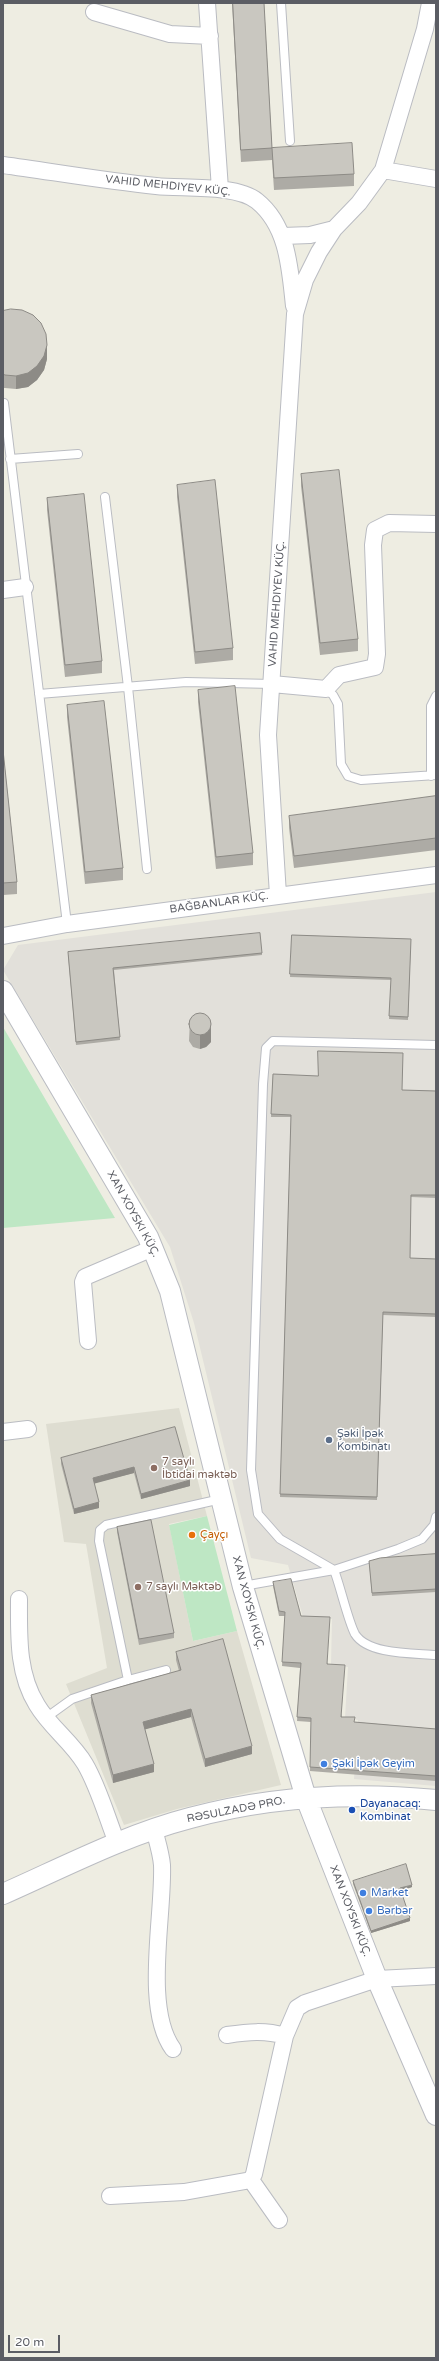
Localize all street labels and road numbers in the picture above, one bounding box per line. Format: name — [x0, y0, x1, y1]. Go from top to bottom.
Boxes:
street label: VAHID MEHDIYEV KÜÇ. — [105, 173, 231, 199]
street label: VAHID MEHDIYEV KÜÇ. — [266, 541, 288, 667]
street label: BAĞBANLAR KÜÇ. — [169, 890, 269, 916]
street label: XAN XOYSKI KÜÇ. — [104, 1169, 162, 1259]
street label: XAN XOYSKI KÜÇ. — [229, 1555, 267, 1651]
street label: RƏSULZADƏ PRO. — [186, 1794, 286, 1826]
street label: XAN XOYSKI KÜÇ. — [327, 1864, 373, 1958]

